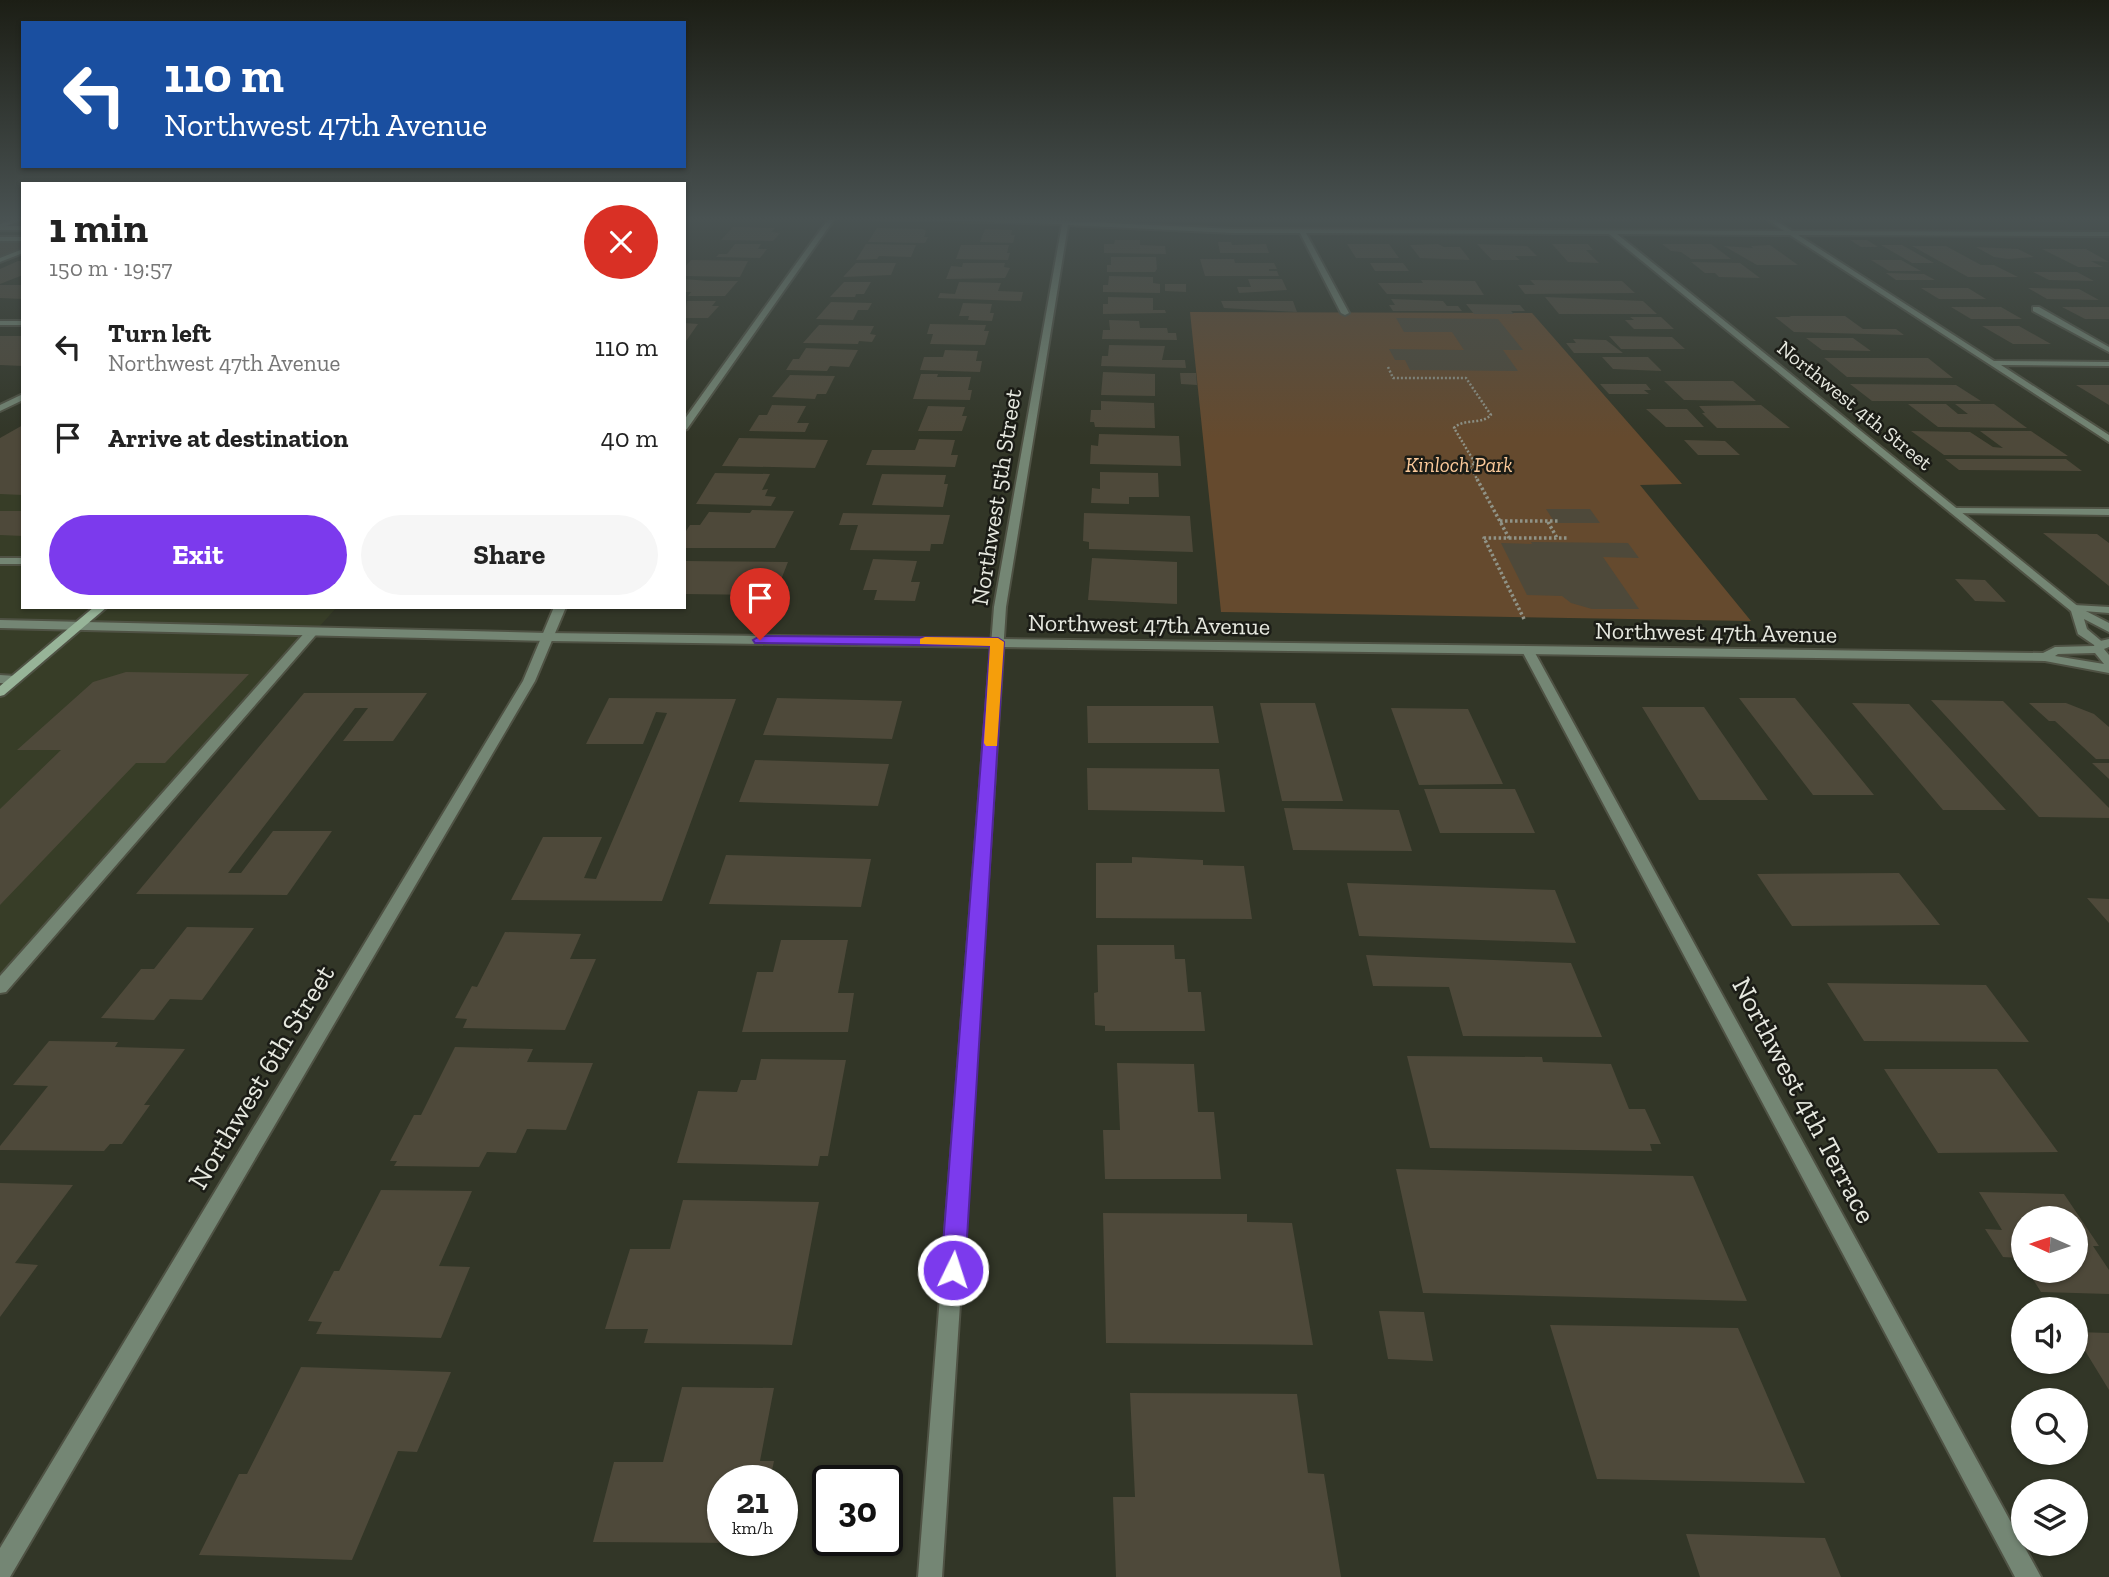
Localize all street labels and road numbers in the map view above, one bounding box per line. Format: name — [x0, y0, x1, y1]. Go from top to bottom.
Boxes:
street label: Northwest 4th Street — [1773, 335, 1938, 475]
street label: Northwest 5th Street — [965, 387, 1027, 607]
street label: Northwest 47th Avenue — [1028, 607, 1270, 641]
street label: Northwest 47th Avenue — [1595, 615, 1837, 649]
street label: Northwest 6th Street — [181, 958, 341, 1195]
street label: Northwest 4th Terrace — [1725, 971, 1883, 1229]

